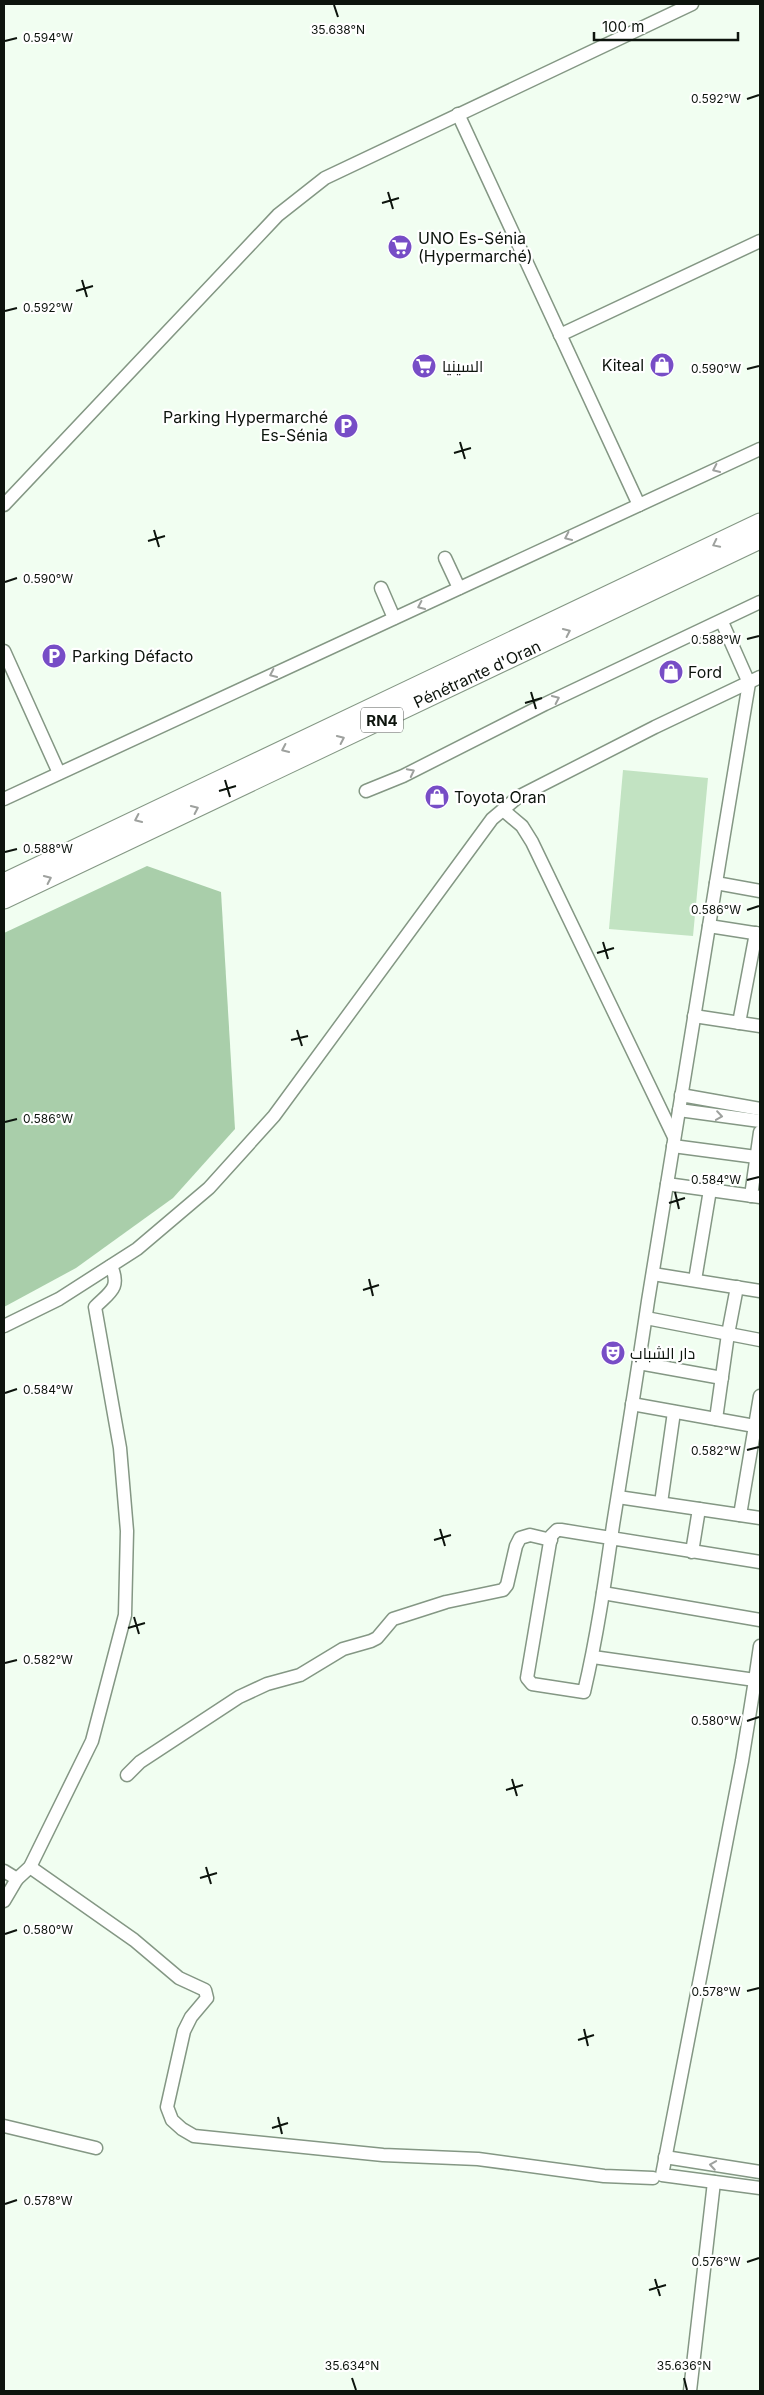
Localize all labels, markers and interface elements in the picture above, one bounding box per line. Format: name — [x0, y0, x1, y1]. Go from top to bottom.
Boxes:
scale bar — [594, 10, 738, 42]
text: 100 m — [602, 17, 644, 36]
text: 35.638°N — [311, 22, 365, 37]
text: 0.594°W — [23, 30, 73, 45]
text: 0.592°W — [691, 91, 741, 106]
place label: UNO Es-Sénia (Hypermarché) — [418, 228, 533, 266]
supermarket icon: UNO Es-Sénia (Hypermarché) — [387, 234, 413, 260]
text: 0.592°W — [23, 300, 73, 315]
shop icon: Kiteal — [649, 352, 675, 378]
supermarket icon: السينيا — [411, 353, 437, 379]
place label: Kiteal — [602, 355, 644, 375]
place label: السينيا — [442, 356, 483, 376]
text: 0.590°W — [691, 361, 741, 376]
place label: Parking Hypermarché Es-Sénia — [163, 407, 328, 445]
parking icon: Parking Hypermarché Es-Sénia — [333, 413, 359, 439]
one-way arrow — [712, 463, 721, 474]
one-way arrow — [564, 531, 573, 542]
one-way arrow — [712, 538, 721, 549]
text: 0.590°W — [23, 571, 73, 586]
one-way arrow — [417, 599, 426, 610]
one-way arrow — [562, 627, 571, 638]
text: 0.588°W — [691, 632, 741, 647]
street label: Pénétrante d'Oran — [410, 636, 544, 712]
parking icon: Parking Défacto — [41, 643, 67, 669]
place label: Parking Défacto — [72, 646, 193, 666]
shop icon: Ford — [658, 659, 684, 685]
place label: Ford — [688, 662, 722, 682]
one-way arrow — [270, 668, 279, 678]
one-way arrow — [551, 695, 560, 706]
road number: RN4 — [361, 708, 403, 732]
one-way arrow — [336, 735, 345, 745]
one-way arrow — [281, 743, 290, 754]
one-way arrow — [406, 768, 415, 778]
shop icon: Toyota Oran — [424, 784, 450, 810]
place label: Toyota Oran — [454, 787, 546, 807]
one-way arrow — [189, 805, 198, 815]
one-way arrow — [134, 813, 143, 824]
text: 0.588°W — [23, 841, 73, 856]
one-way arrow — [43, 874, 52, 885]
text: 0.586°W — [691, 902, 741, 917]
one-way arrow — [716, 1110, 724, 1121]
text: 0.586°W — [23, 1111, 73, 1126]
text: 0.584°W — [691, 1172, 741, 1187]
theatre icon: دار الشباب — [600, 1340, 626, 1366]
place label: دار الشباب — [630, 1343, 695, 1363]
text: 0.584°W — [23, 1382, 73, 1397]
text: 0.582°W — [691, 1443, 741, 1458]
text: 0.582°W — [23, 1652, 73, 1667]
text: 0.580°W — [691, 1713, 741, 1728]
text: 0.580°W — [23, 1922, 73, 1937]
text: 0.578°W — [691, 1984, 741, 1999]
one-way arrow — [708, 2160, 717, 2170]
text: 0.578°W — [23, 2193, 73, 2208]
text: 0.576°W — [691, 2254, 741, 2269]
text: 35.634°N — [325, 2358, 379, 2373]
text: 35.636°N — [657, 2358, 711, 2373]

